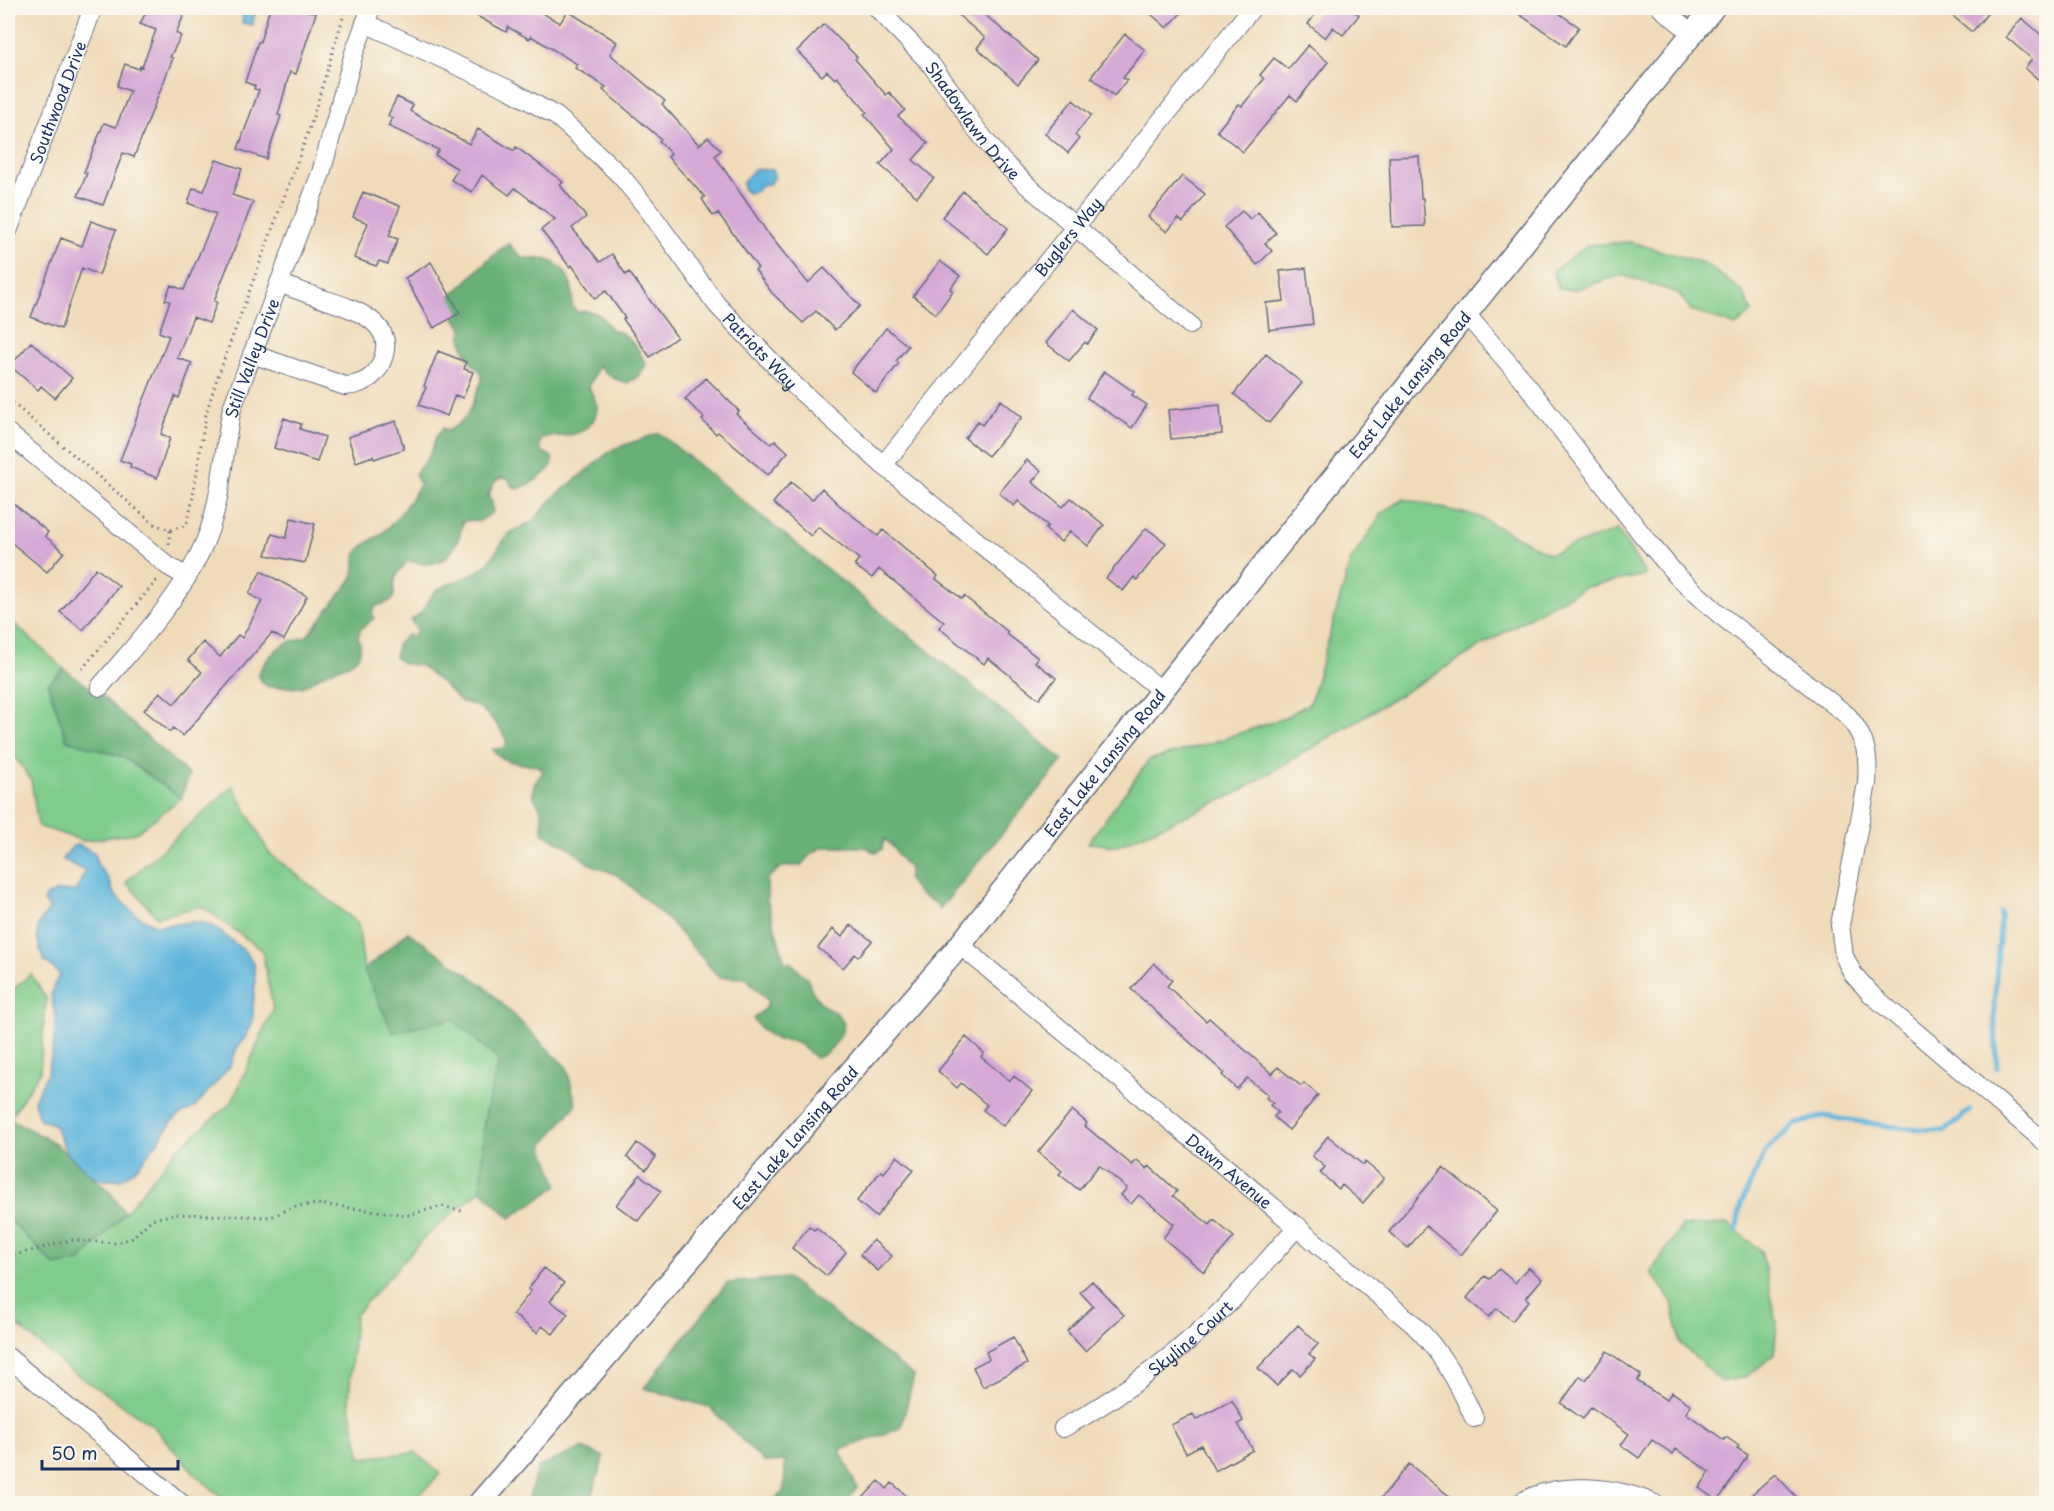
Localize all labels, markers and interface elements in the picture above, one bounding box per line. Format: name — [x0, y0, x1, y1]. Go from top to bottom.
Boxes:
street label: Southwood Drive — [23, 37, 91, 167]
street label: Shadowlawn Drive — [920, 56, 1026, 185]
street label: Buglers Way — [1028, 191, 1107, 281]
street label: Still Valley Drive — [218, 295, 284, 420]
street label: East Lake Lansing Road — [1342, 305, 1476, 463]
street label: Patriots Way — [718, 307, 804, 394]
street label: East Lake Lansing Road — [1037, 684, 1171, 841]
street label: East Lake Lansing Road — [726, 1060, 863, 1214]
street label: Dawn Avenue — [1181, 1127, 1278, 1214]
street label: Skyline Court — [1142, 1294, 1238, 1381]
scale bar — [42, 1433, 178, 1471]
text: 50 m — [51, 1439, 98, 1466]

